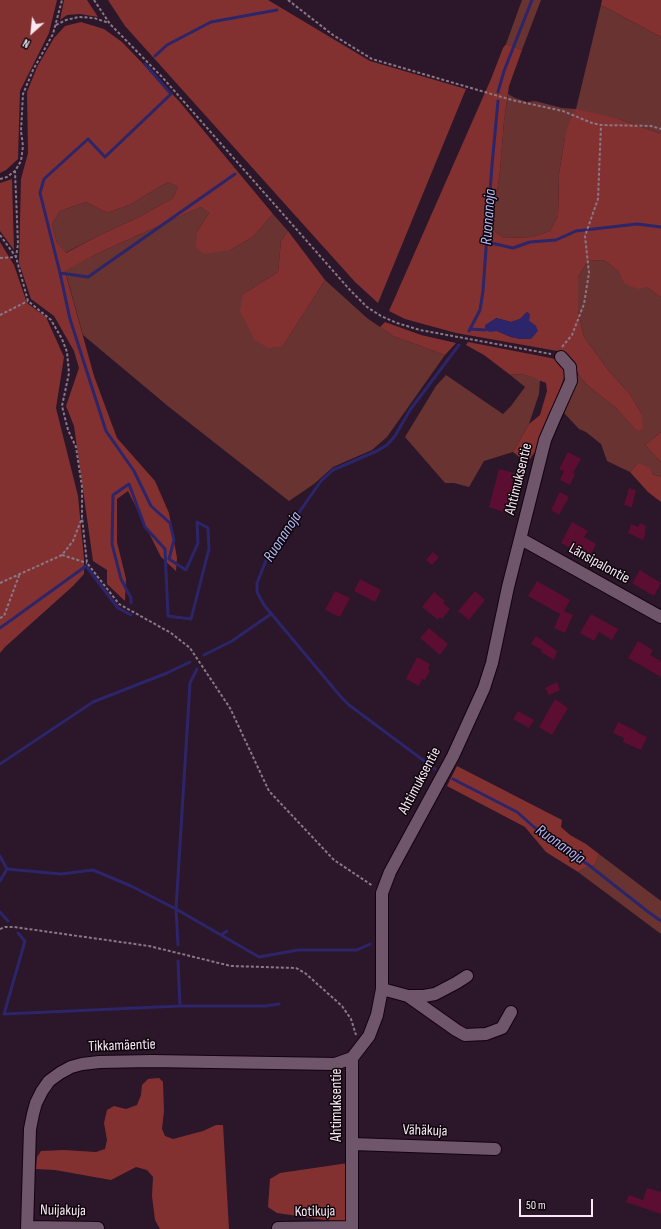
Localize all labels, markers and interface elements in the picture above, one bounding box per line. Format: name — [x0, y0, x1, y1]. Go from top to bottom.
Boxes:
north arrow — [12, 12, 52, 52]
text: N — [21, 36, 32, 50]
water label: Ruonanoja — [477, 188, 501, 246]
street label: Ahtimuksentie — [501, 441, 537, 517]
water label: Ruonanoja — [260, 508, 306, 566]
street label: Länsipalontie — [565, 540, 633, 588]
street label: Ahtimuksentie — [395, 744, 445, 818]
water label: Ruonanoja — [532, 821, 588, 869]
street label: Tikkamäentie — [88, 1036, 156, 1056]
street label: Ahtimuksentie — [328, 1068, 346, 1142]
street label: Vähäkuja — [402, 1121, 448, 1141]
scale bar — [521, 1191, 595, 1217]
text: 50 m — [526, 1198, 546, 1213]
street label: Nuijakuja — [40, 1202, 86, 1220]
street label: Kotikuja — [295, 1203, 335, 1221]

